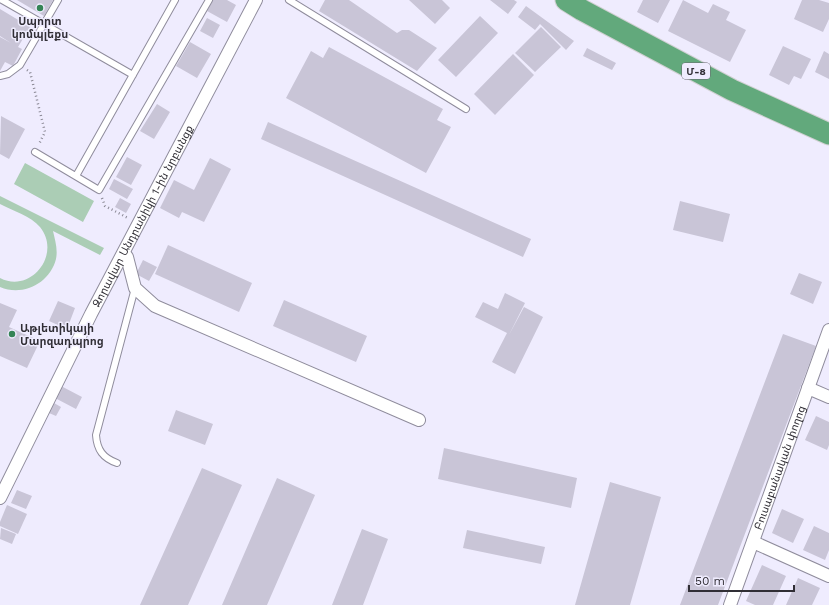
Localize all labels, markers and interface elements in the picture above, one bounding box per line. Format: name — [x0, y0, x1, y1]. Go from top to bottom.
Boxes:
marker: Սպորտ կոմպլեքս — [35, 3, 45, 13]
place label: Սպորտ կոմպլեքս — [12, 15, 68, 41]
road number: Մ-8 — [682, 63, 710, 79]
street label: Զորավար Անդրանիկի 1-ին նրբանցք — [90, 123, 196, 309]
place label: Աթլետիկայի Մարզադպրոց — [20, 322, 104, 348]
marker: Աթլետիկայի Մարզադպրոց — [7, 329, 17, 339]
street label: Բուսաբանական փողոց — [752, 404, 808, 532]
scale bar — [689, 567, 794, 593]
text: 50 m — [695, 574, 725, 588]

